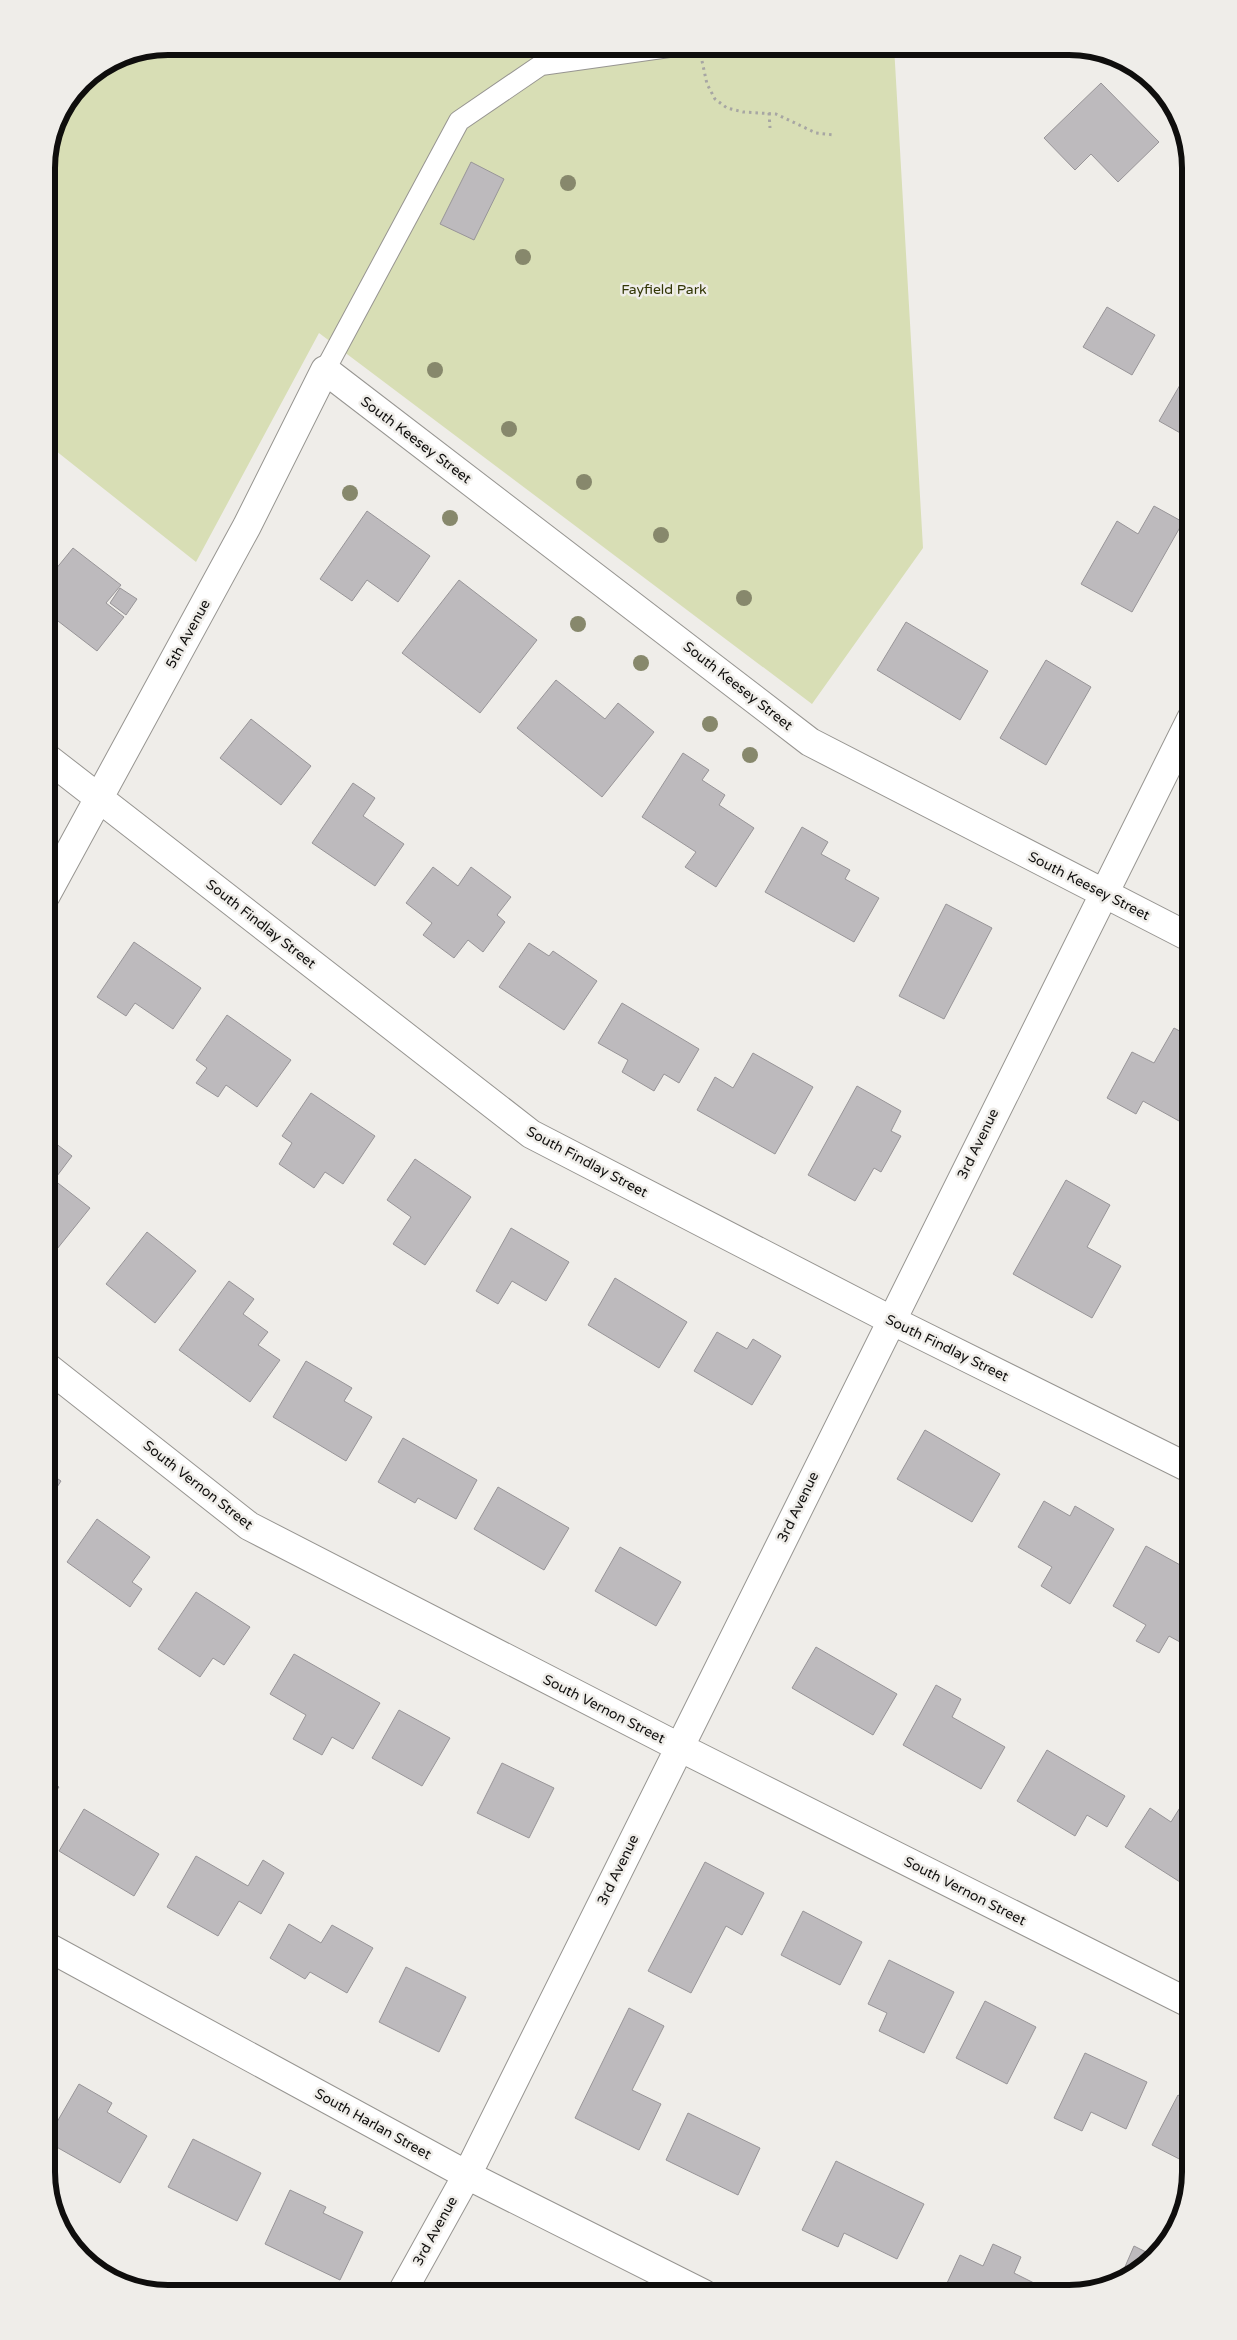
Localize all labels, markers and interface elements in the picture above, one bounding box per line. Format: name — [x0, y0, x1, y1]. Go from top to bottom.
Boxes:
park label: Fayfield Park — [621, 281, 707, 298]
street label: South Keesey Street — [357, 393, 475, 488]
street label: 5th Avenue — [162, 596, 214, 672]
street label: South Keesey Street — [680, 638, 797, 734]
street label: South Keesey Street — [1025, 848, 1153, 924]
street label: South Findlay Street — [203, 876, 320, 973]
street label: 3rd Avenue — [954, 1106, 1002, 1182]
street label: South Findlay Street — [524, 1123, 651, 1201]
street label: South Findlay Street — [883, 1311, 1012, 1385]
street label: South Vernon Street — [140, 1437, 257, 1534]
street label: 3rd Avenue — [774, 1469, 822, 1545]
street label: South Vernon Street — [540, 1671, 668, 1747]
street label: 3rd Avenue — [594, 1832, 642, 1908]
street label: South Vernon Street — [901, 1853, 1029, 1929]
street label: South Harlan Street — [312, 2085, 435, 2163]
street label: 3rd Avenue — [409, 2193, 461, 2269]

